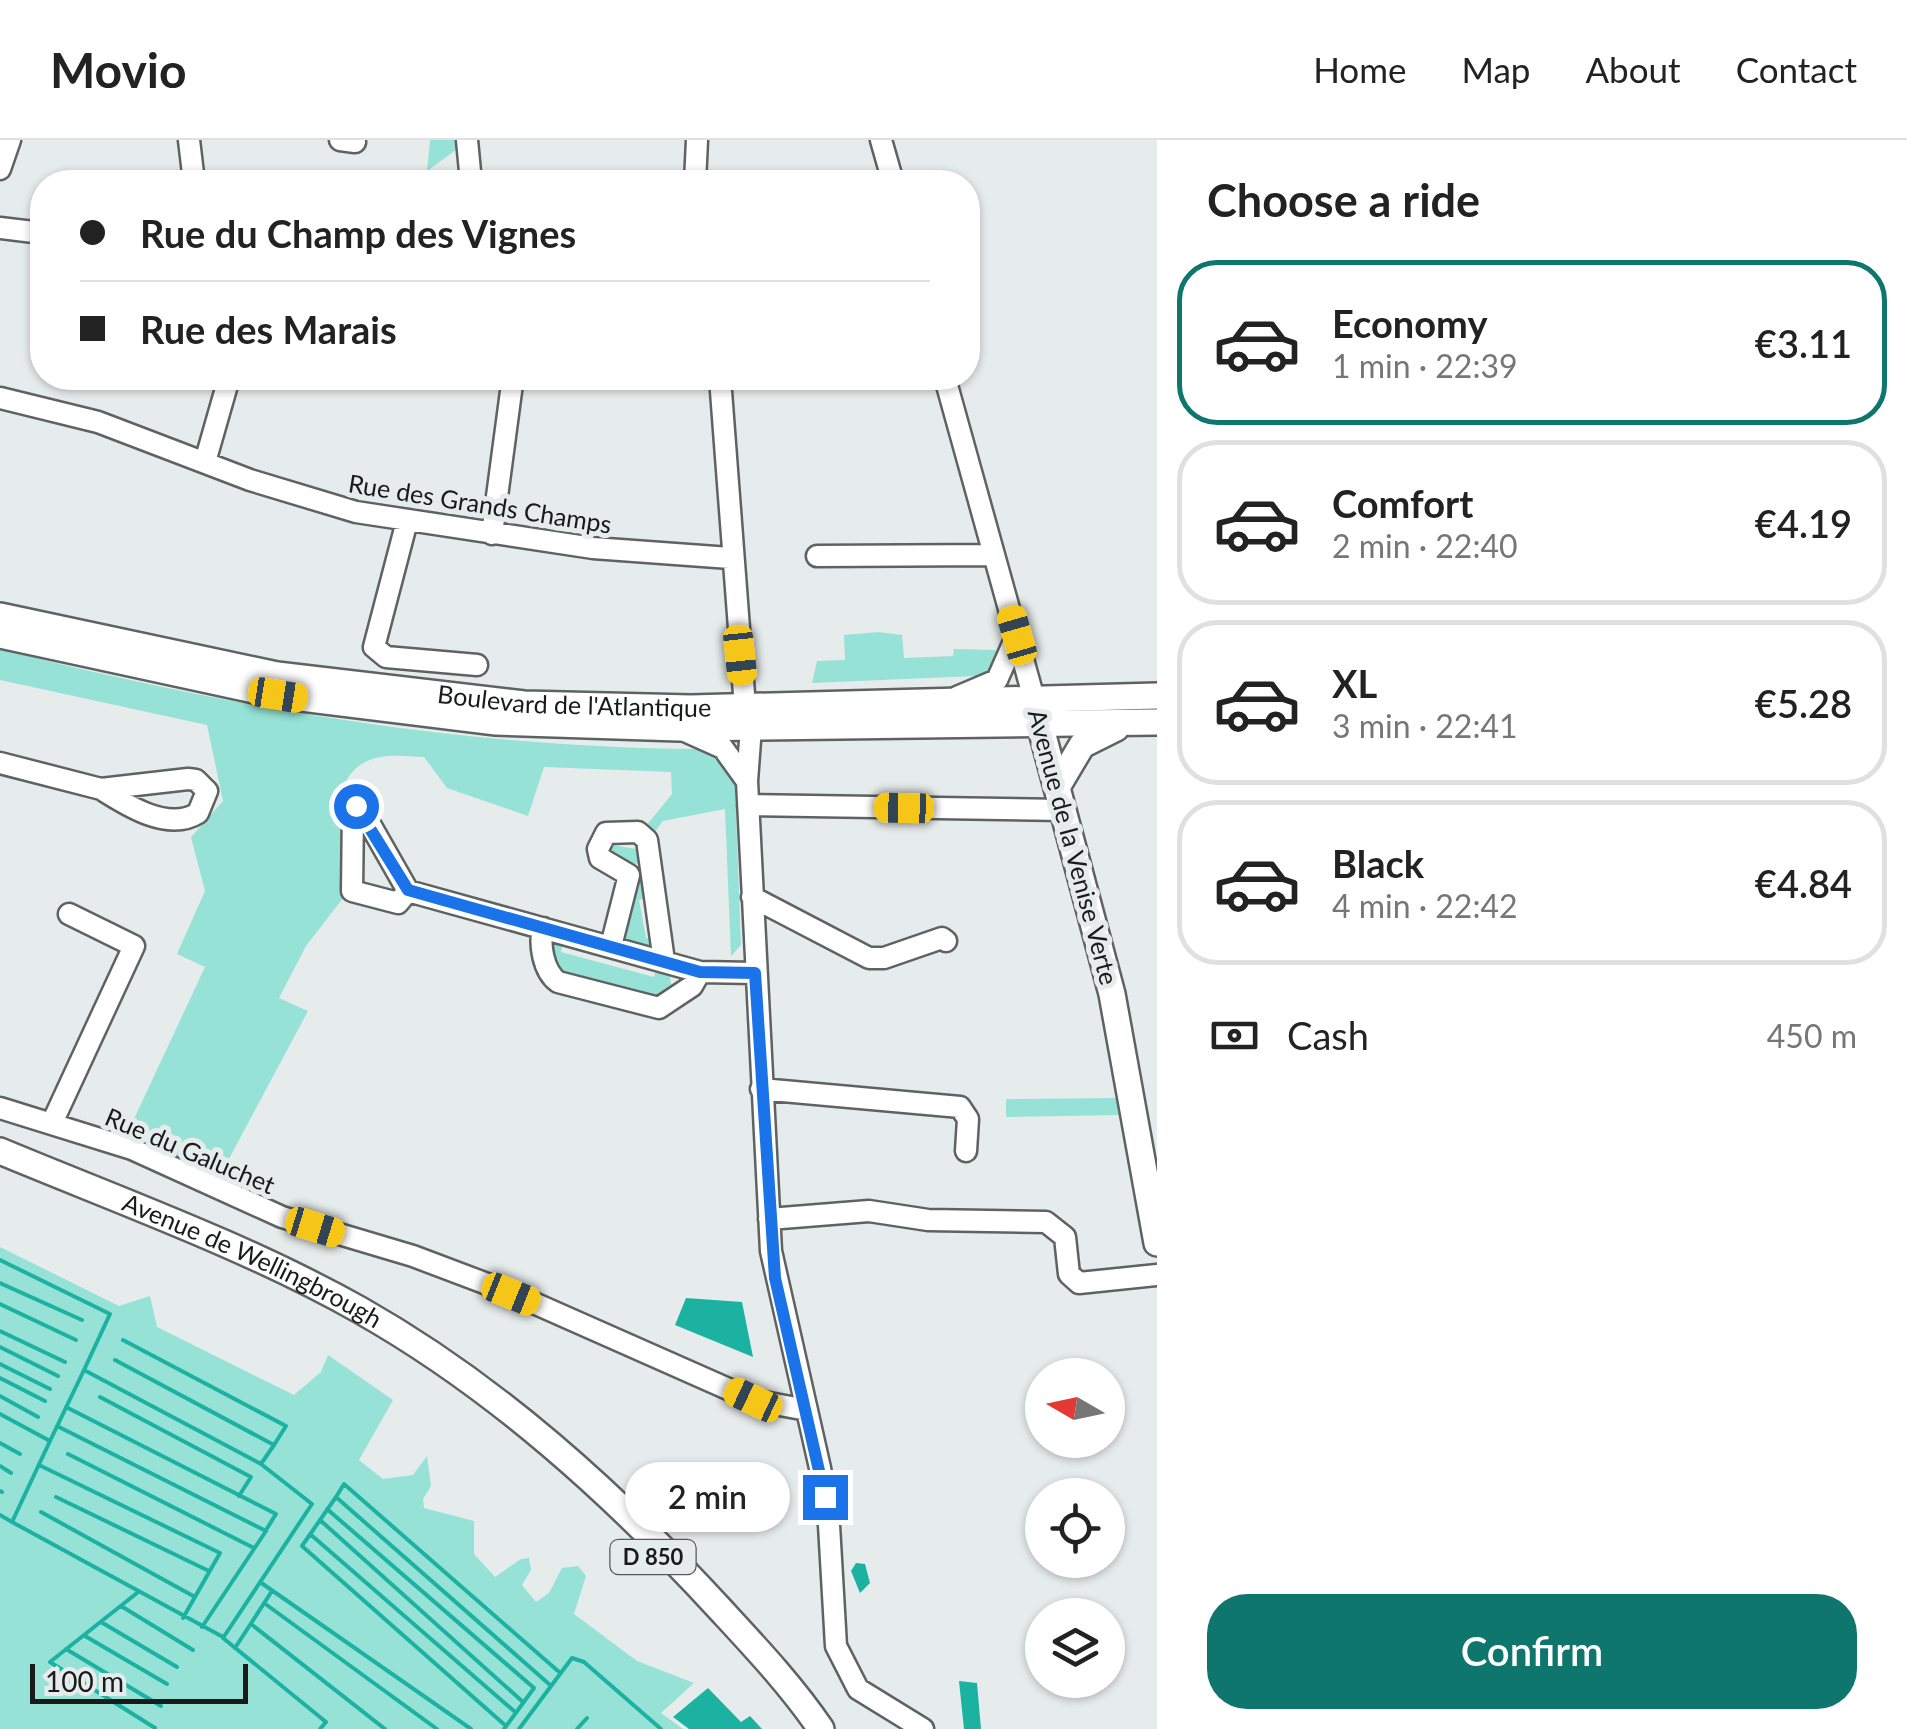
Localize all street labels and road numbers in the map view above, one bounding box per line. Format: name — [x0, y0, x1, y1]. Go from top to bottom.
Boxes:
street label: Rue des Grands Champs — [346, 467, 614, 539]
street label: Boulevard de l'Atlantique — [436, 678, 711, 722]
street label: Avenue de la Venise Verte — [1023, 706, 1125, 988]
street label: Rue du Galuchet — [101, 1101, 280, 1199]
street label: Avenue de Wellingbrough — [119, 1186, 388, 1333]
road number: D 850 — [610, 1540, 696, 1574]

